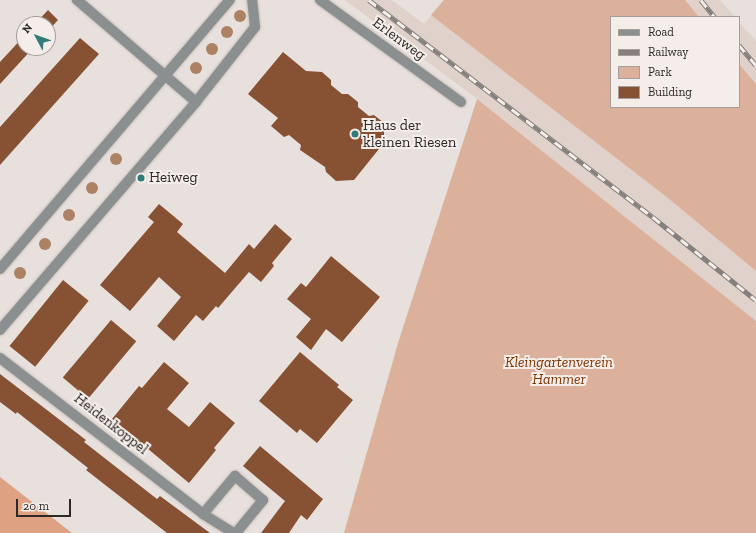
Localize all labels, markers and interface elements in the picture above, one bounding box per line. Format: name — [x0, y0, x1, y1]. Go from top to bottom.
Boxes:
street label: Erlenweg — [369, 14, 429, 64]
north arrow — [16, 16, 56, 56]
legend — [610, 16, 740, 108]
text: N — [20, 21, 35, 36]
text: Road — [648, 25, 674, 39]
text: Railway — [648, 45, 689, 59]
text: Park — [648, 65, 672, 79]
text: Building — [648, 85, 692, 99]
place label: Haus der kleinen Riesen — [363, 116, 456, 151]
marker: Haus der kleinen Riesen — [350, 129, 360, 139]
place label: Heiweg — [149, 169, 198, 187]
marker: Heiweg — [136, 173, 146, 183]
park label: Kleingartenverein Hammer — [505, 353, 613, 388]
street label: Heidenkoppel — [70, 390, 152, 458]
scale bar — [18, 491, 73, 517]
text: 20 m — [23, 499, 49, 513]

